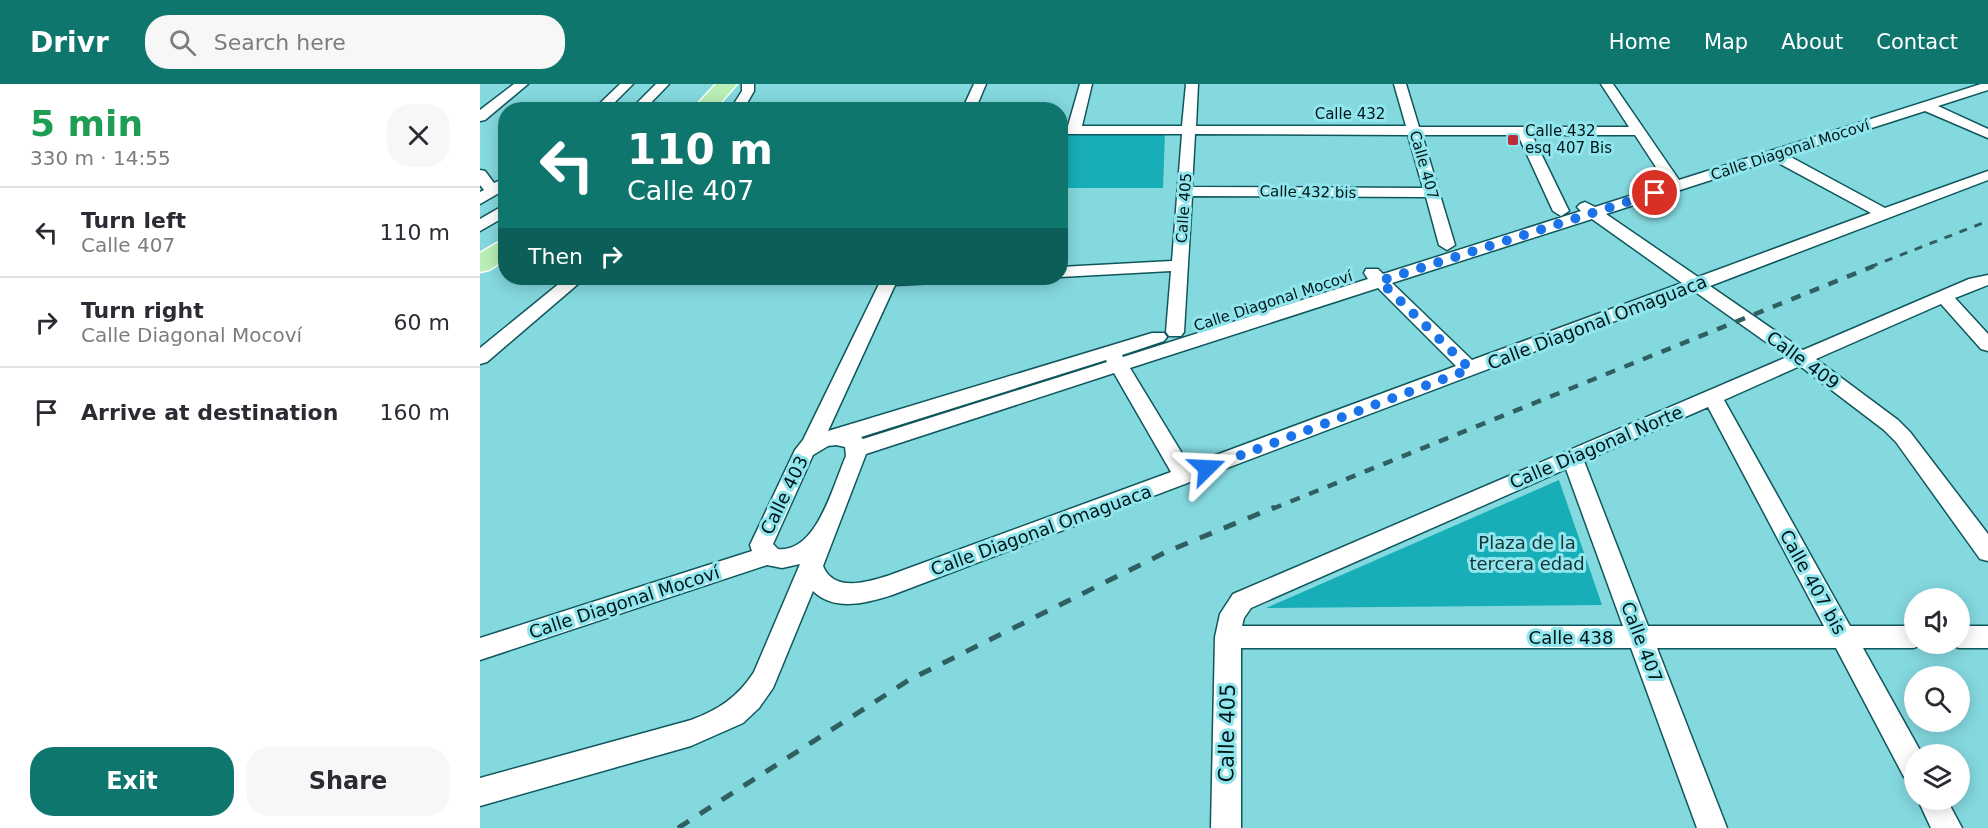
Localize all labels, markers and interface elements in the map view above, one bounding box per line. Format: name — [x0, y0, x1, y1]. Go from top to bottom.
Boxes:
search box — [145, 15, 565, 69]
text: Drivr — [30, 26, 109, 59]
icon: search — [166, 26, 199, 59]
text: Search here — [214, 30, 346, 55]
text: Home — [1609, 30, 1671, 54]
text: Map — [1704, 30, 1748, 54]
text: About — [1781, 30, 1843, 54]
text: Contact — [1876, 30, 1958, 54]
text: 5 min — [30, 103, 143, 144]
button: close — [387, 104, 450, 167]
street label: Calle 432 — [1315, 105, 1385, 123]
street label: Calle Diagonal Mocoví — [1708, 116, 1872, 184]
place label: Calle 432 esq 407 Bis — [1525, 122, 1612, 157]
text: 110 m — [627, 125, 773, 174]
icon: left — [528, 126, 606, 204]
street label: Calle 407 — [1406, 129, 1442, 201]
marker: Calle 432 esq 407 Bis — [1506, 133, 1520, 147]
text: 330 m · 14:55 — [30, 146, 171, 170]
pin — [1629, 167, 1680, 218]
street label: Calle 405 — [1173, 172, 1195, 244]
text: Calle 407 — [627, 175, 754, 206]
icon: arrive — [1638, 176, 1671, 209]
street label: Calle 432 bis — [1259, 182, 1357, 202]
text: Turn left — [81, 208, 186, 233]
icon: left — [30, 216, 63, 249]
text: 110 m — [380, 220, 450, 245]
text: Calle 407 — [81, 233, 175, 257]
icon: right — [595, 240, 628, 273]
text: Then — [528, 244, 583, 269]
street label: Calle Diagonal Mocoví — [1191, 267, 1355, 335]
street label: Calle Diagonal Omaguaca — [1484, 270, 1710, 374]
text: Turn right — [81, 298, 204, 323]
icon: right — [30, 306, 63, 339]
text: 60 m — [394, 310, 450, 335]
text: Calle Diagonal Mocoví — [81, 323, 302, 347]
street label: Calle 409 — [1763, 327, 1843, 393]
icon: arrive — [30, 396, 63, 429]
text: Arrive at destination — [81, 400, 338, 425]
text: 160 m — [380, 400, 450, 425]
street label: Calle Diagonal Norte — [1506, 401, 1686, 493]
position arrow — [1175, 436, 1239, 500]
street label: Calle 403 — [756, 452, 812, 538]
street label: Calle Diagonal Omaguaca — [928, 480, 1154, 580]
street label: Calle 407 bis — [1776, 526, 1850, 638]
park label: Plaza de la tercera edad — [1469, 532, 1585, 574]
street label: Calle Diagonal Mocoví — [526, 561, 723, 643]
map controls — [1904, 588, 1970, 810]
button: sound — [1904, 588, 1970, 654]
street label: Calle 407 — [1617, 599, 1667, 685]
street label: Calle 438 — [1529, 627, 1613, 648]
button: search — [1904, 666, 1970, 732]
street label: Calle 405 — [1214, 683, 1240, 783]
button: layers — [1904, 744, 1970, 810]
button: Exit — [30, 747, 234, 816]
button: Share — [246, 747, 450, 816]

